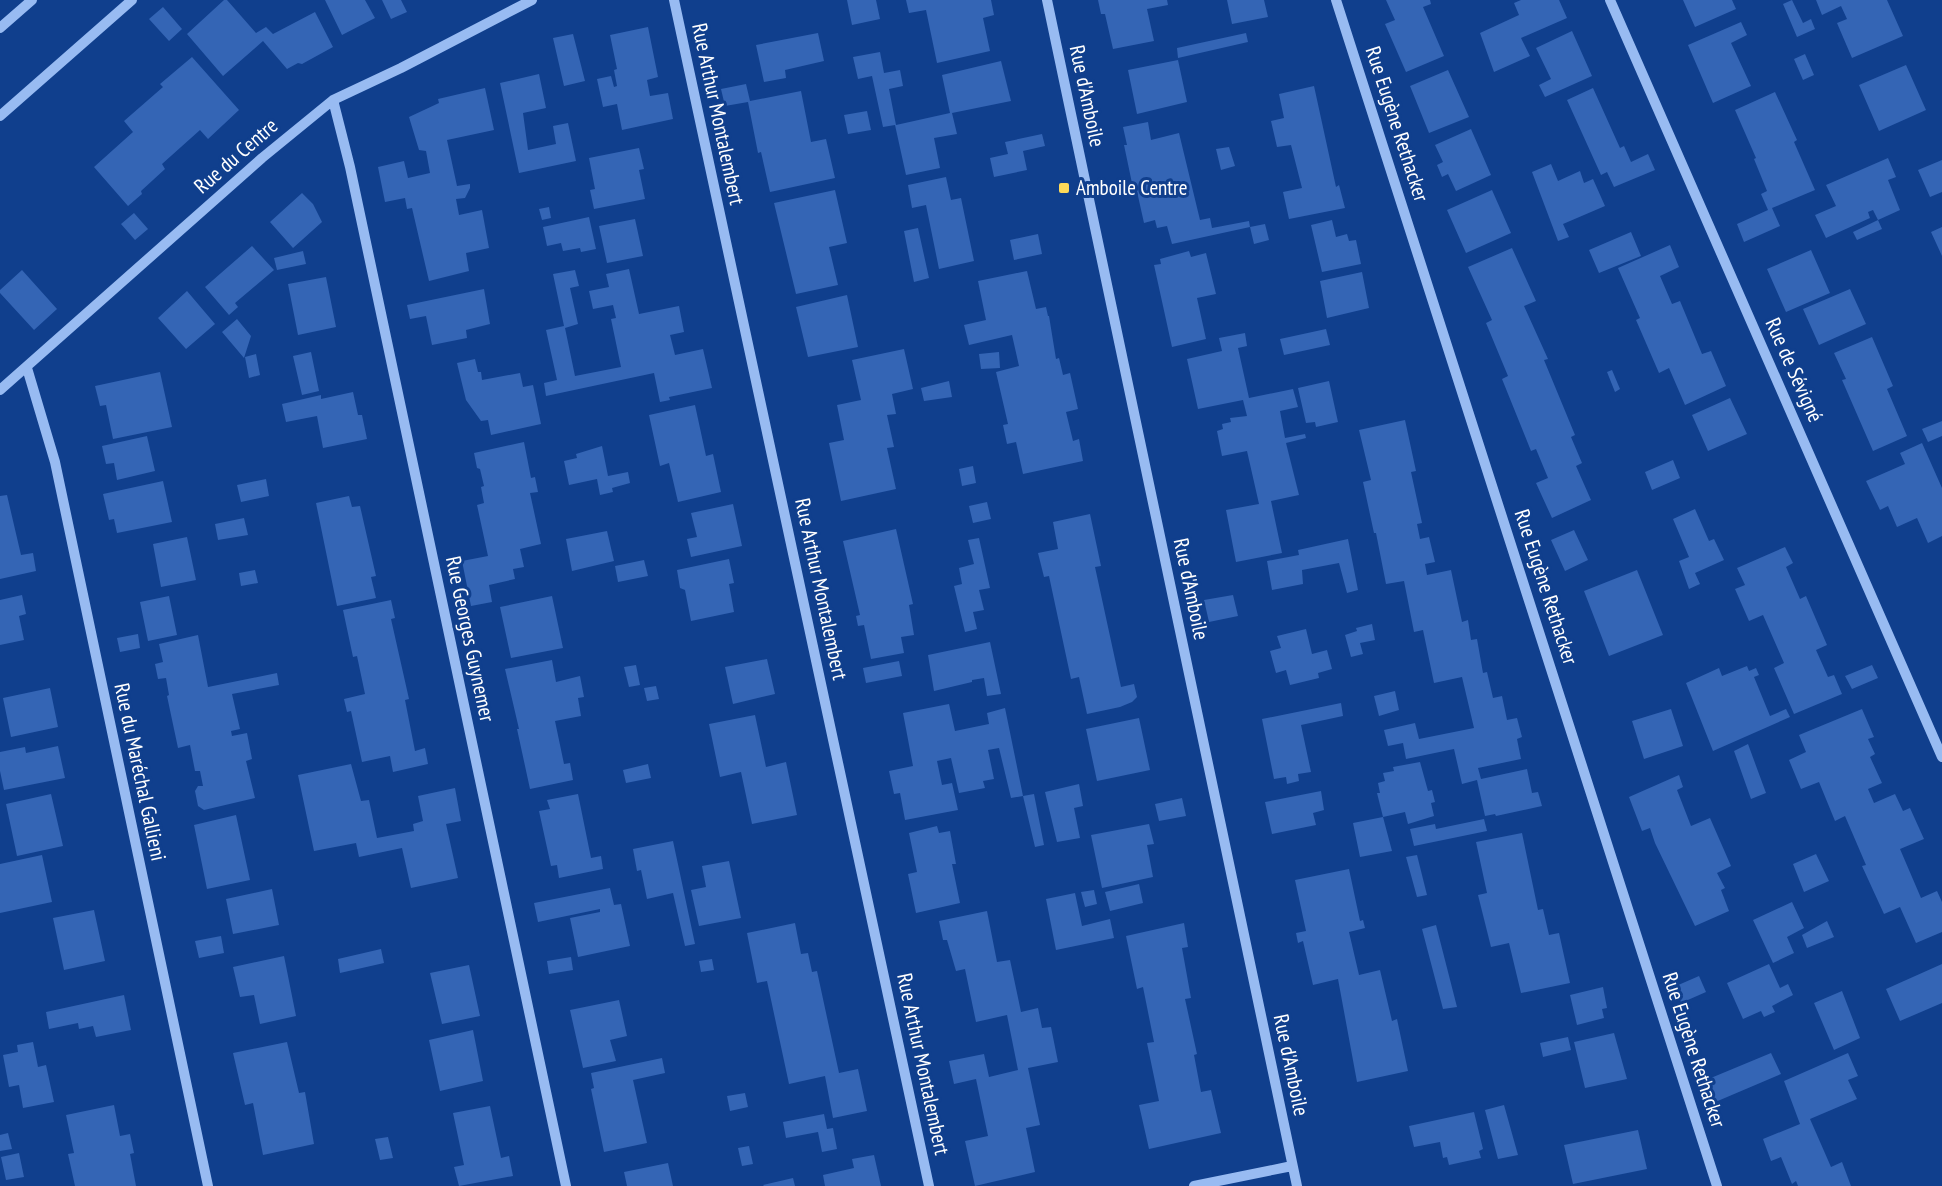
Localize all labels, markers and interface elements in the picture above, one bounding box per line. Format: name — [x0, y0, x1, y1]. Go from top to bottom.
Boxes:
street label: Rue Arthur Montalembert — [686, 21, 751, 207]
street label: Rue d'Amboile — [1064, 43, 1111, 149]
street label: Rue Eugène Rethacker — [1360, 43, 1435, 205]
street label: Rue du Centre — [188, 112, 283, 199]
place label: Amboile Centre — [1076, 174, 1188, 201]
marker: Amboile Centre — [1057, 181, 1071, 195]
street label: Rue de Sévigné — [1759, 313, 1829, 426]
street label: Rue Arthur Montalembert — [789, 496, 854, 682]
street label: Rue Eugène Rethacker — [1509, 506, 1584, 668]
street label: Rue d'Amboile — [1168, 536, 1215, 642]
street label: Rue Georges Guynemer — [440, 554, 501, 724]
street label: Rue du Maréchal Gallieni — [108, 681, 173, 863]
street label: Rue Eugène Rethacker — [1657, 969, 1732, 1131]
street label: Rue Arthur Montalembert — [891, 971, 956, 1157]
street label: Rue d'Amboile — [1268, 1012, 1315, 1118]

